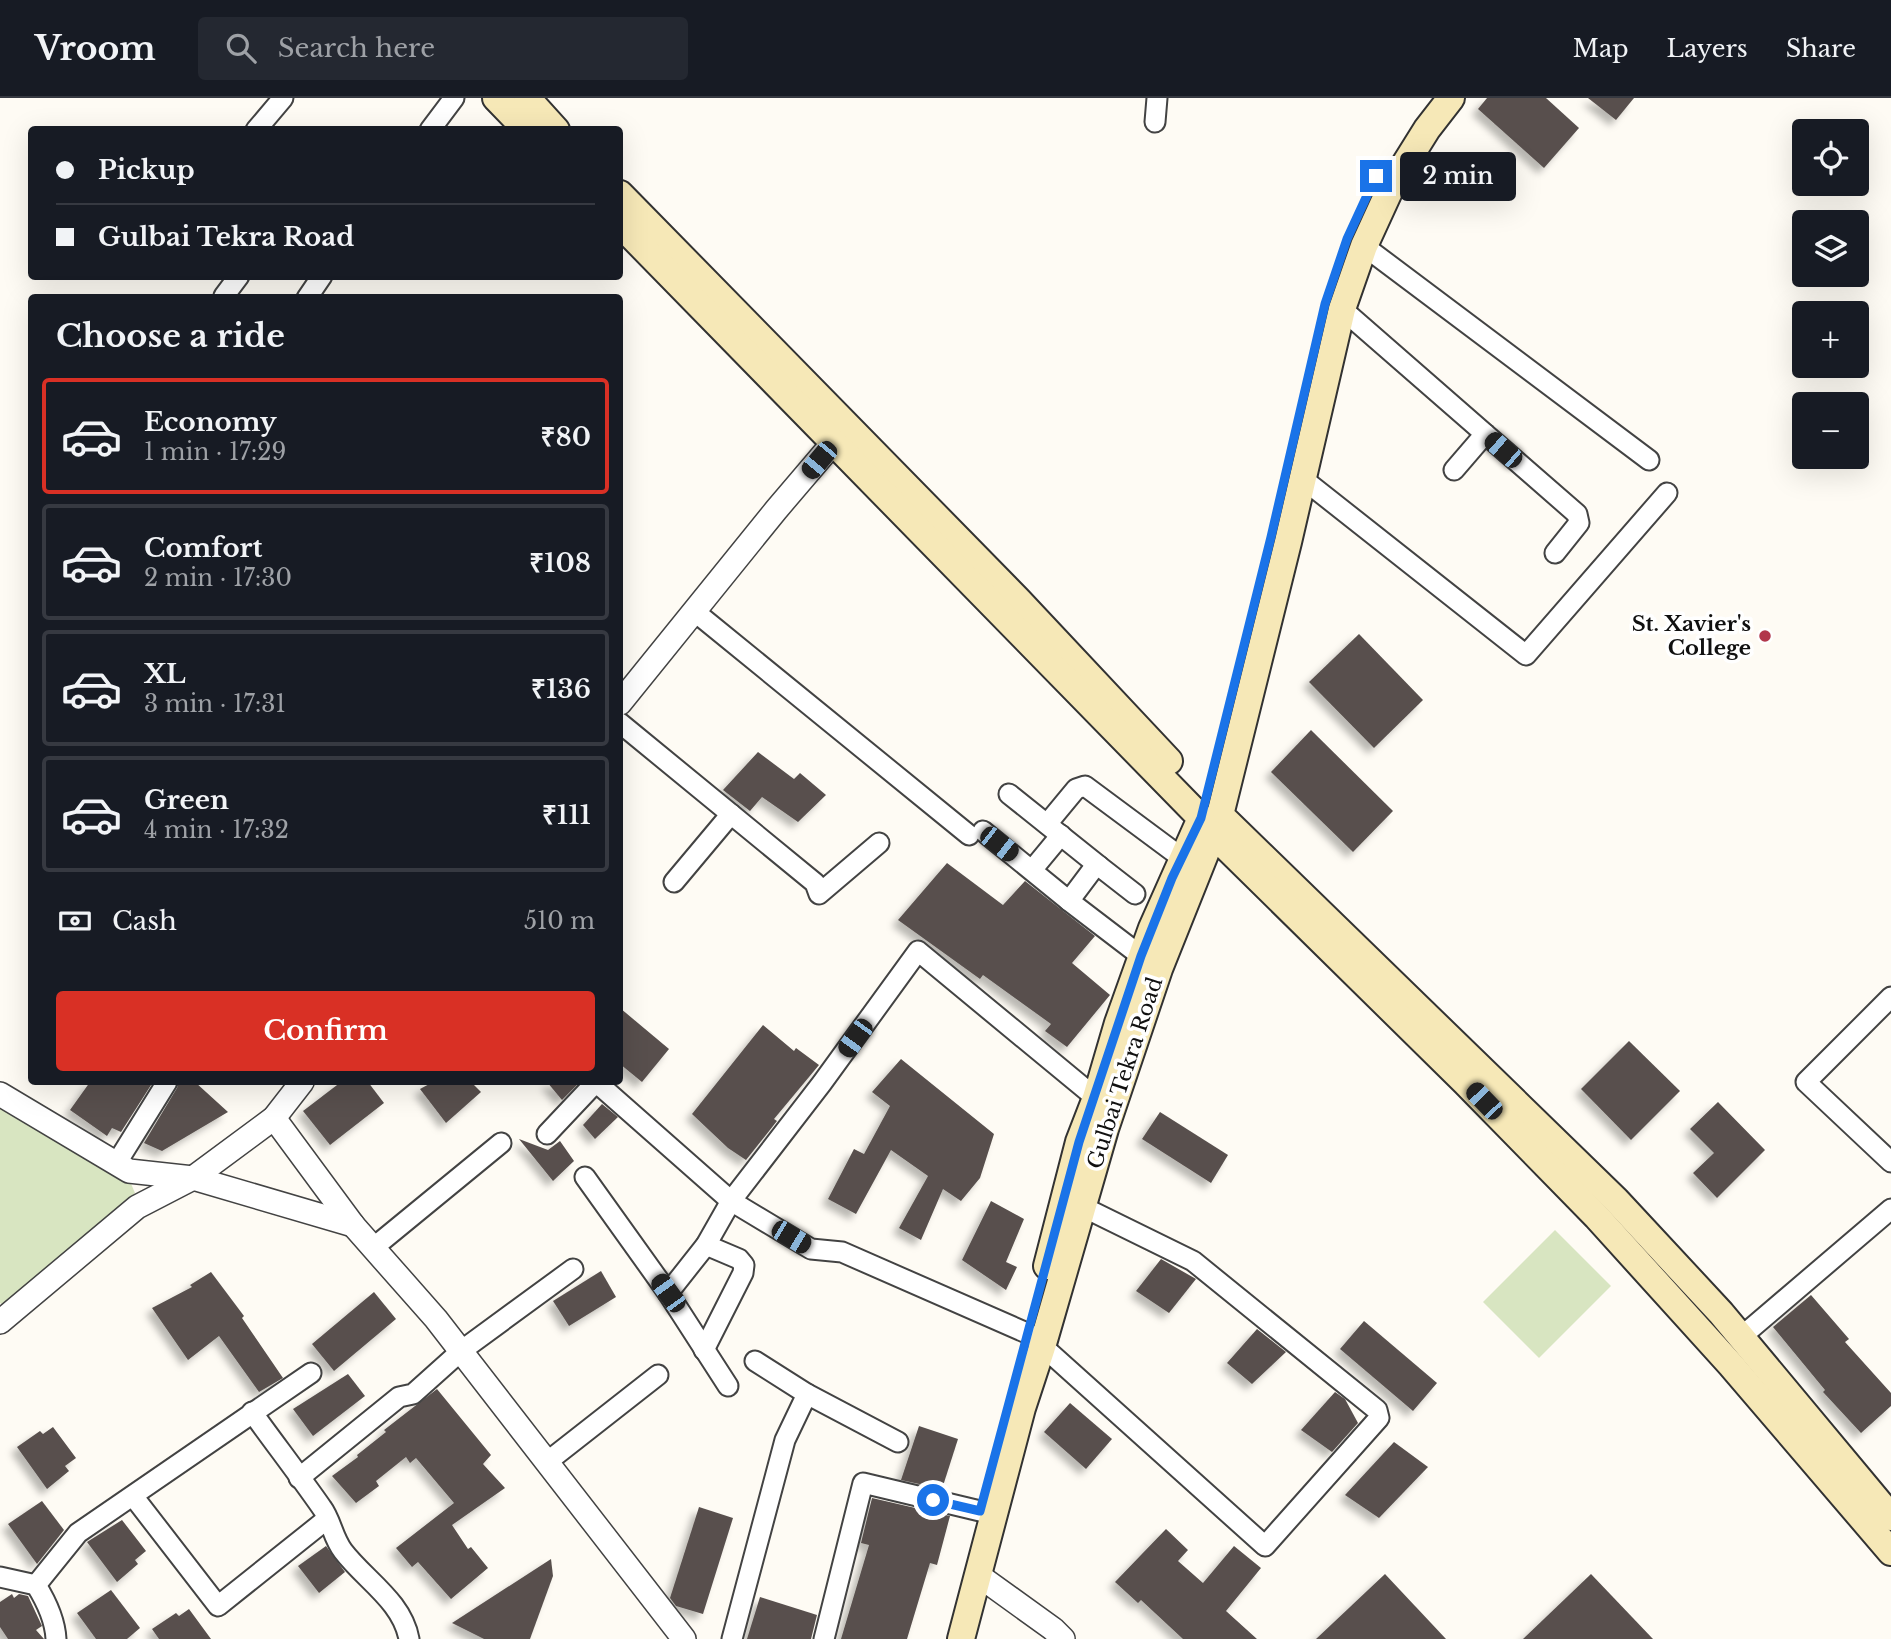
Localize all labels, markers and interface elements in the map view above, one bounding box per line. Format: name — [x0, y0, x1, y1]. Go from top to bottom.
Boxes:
search box — [198, 17, 688, 80]
text: Vroom — [35, 28, 156, 69]
icon: search — [222, 29, 260, 67]
text: Search here — [278, 32, 435, 64]
text: Map — [1573, 34, 1629, 63]
text: Layers — [1667, 34, 1748, 63]
text: Share — [1786, 34, 1856, 63]
map controls — [1792, 119, 1869, 469]
button: locate — [1792, 119, 1869, 196]
callout: 2 min — [1400, 152, 1516, 200]
text: Pickup — [98, 154, 195, 186]
route end — [1360, 160, 1392, 192]
text: 2 min — [1423, 162, 1493, 190]
button: layers — [1792, 210, 1869, 287]
text: Gulbai Tekra Road — [98, 221, 354, 253]
button: + — [1792, 301, 1869, 378]
text: Choose a ride — [56, 316, 285, 356]
button: − — [1792, 392, 1869, 469]
icon: car — [60, 405, 123, 468]
text: Economy — [144, 406, 277, 438]
text: ₹80 — [541, 421, 591, 453]
car — [1481, 428, 1526, 472]
car — [798, 437, 841, 483]
text: 1 min · 17:29 — [144, 438, 286, 466]
icon: car — [60, 531, 123, 594]
text: Comfort — [144, 532, 262, 564]
text: ₹108 — [529, 547, 591, 579]
text: 2 min · 17:30 — [144, 564, 292, 592]
place label: St. Xavier's College — [1632, 611, 1751, 661]
marker: St. Xavier's College — [1757, 628, 1773, 644]
icon: car — [60, 657, 123, 720]
text: XL — [144, 658, 186, 690]
text: ₹136 — [531, 673, 591, 705]
text: 3 min · 17:31 — [144, 690, 286, 718]
icon: car — [60, 783, 123, 846]
text: Green — [144, 784, 229, 816]
text: ₹111 — [542, 799, 591, 831]
text: 4 min · 17:32 — [144, 816, 289, 844]
car — [976, 823, 1023, 865]
icon: cash — [56, 902, 94, 940]
text: Cash — [112, 905, 177, 937]
text: 510 m — [524, 907, 595, 935]
street label: Gulbai Tekra Road — [1082, 974, 1168, 1172]
button: Confirm — [56, 991, 595, 1071]
car — [835, 1015, 876, 1061]
car — [1462, 1079, 1507, 1123]
car — [768, 1217, 815, 1257]
car — [648, 1270, 689, 1316]
route start — [917, 1484, 949, 1516]

